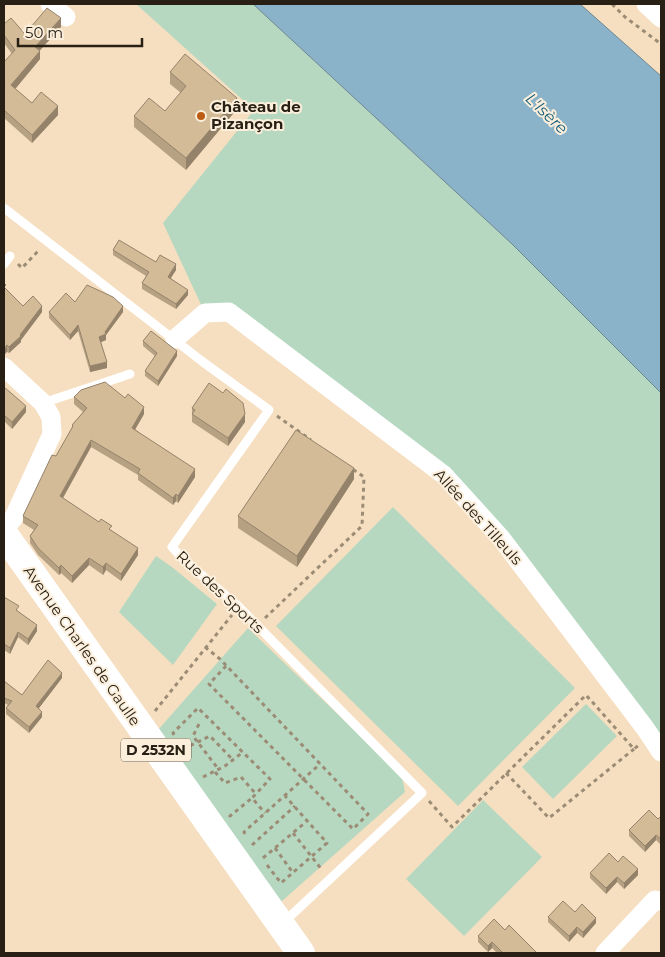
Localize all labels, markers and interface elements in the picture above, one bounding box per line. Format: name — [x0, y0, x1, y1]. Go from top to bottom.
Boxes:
scale bar — [18, 15, 141, 47]
text: 50 m — [25, 23, 63, 42]
water label: L'Isère — [522, 89, 572, 138]
place label: Château de Pizançon — [211, 97, 301, 133]
marker: Château de Pizançon — [195, 110, 207, 122]
street label: Allée des Tilleuls — [430, 465, 526, 569]
street label: Rue des Sports — [173, 546, 268, 637]
street label: Avenue Charles de Gaulle — [20, 562, 145, 729]
road number: D 2532N — [121, 738, 191, 762]

